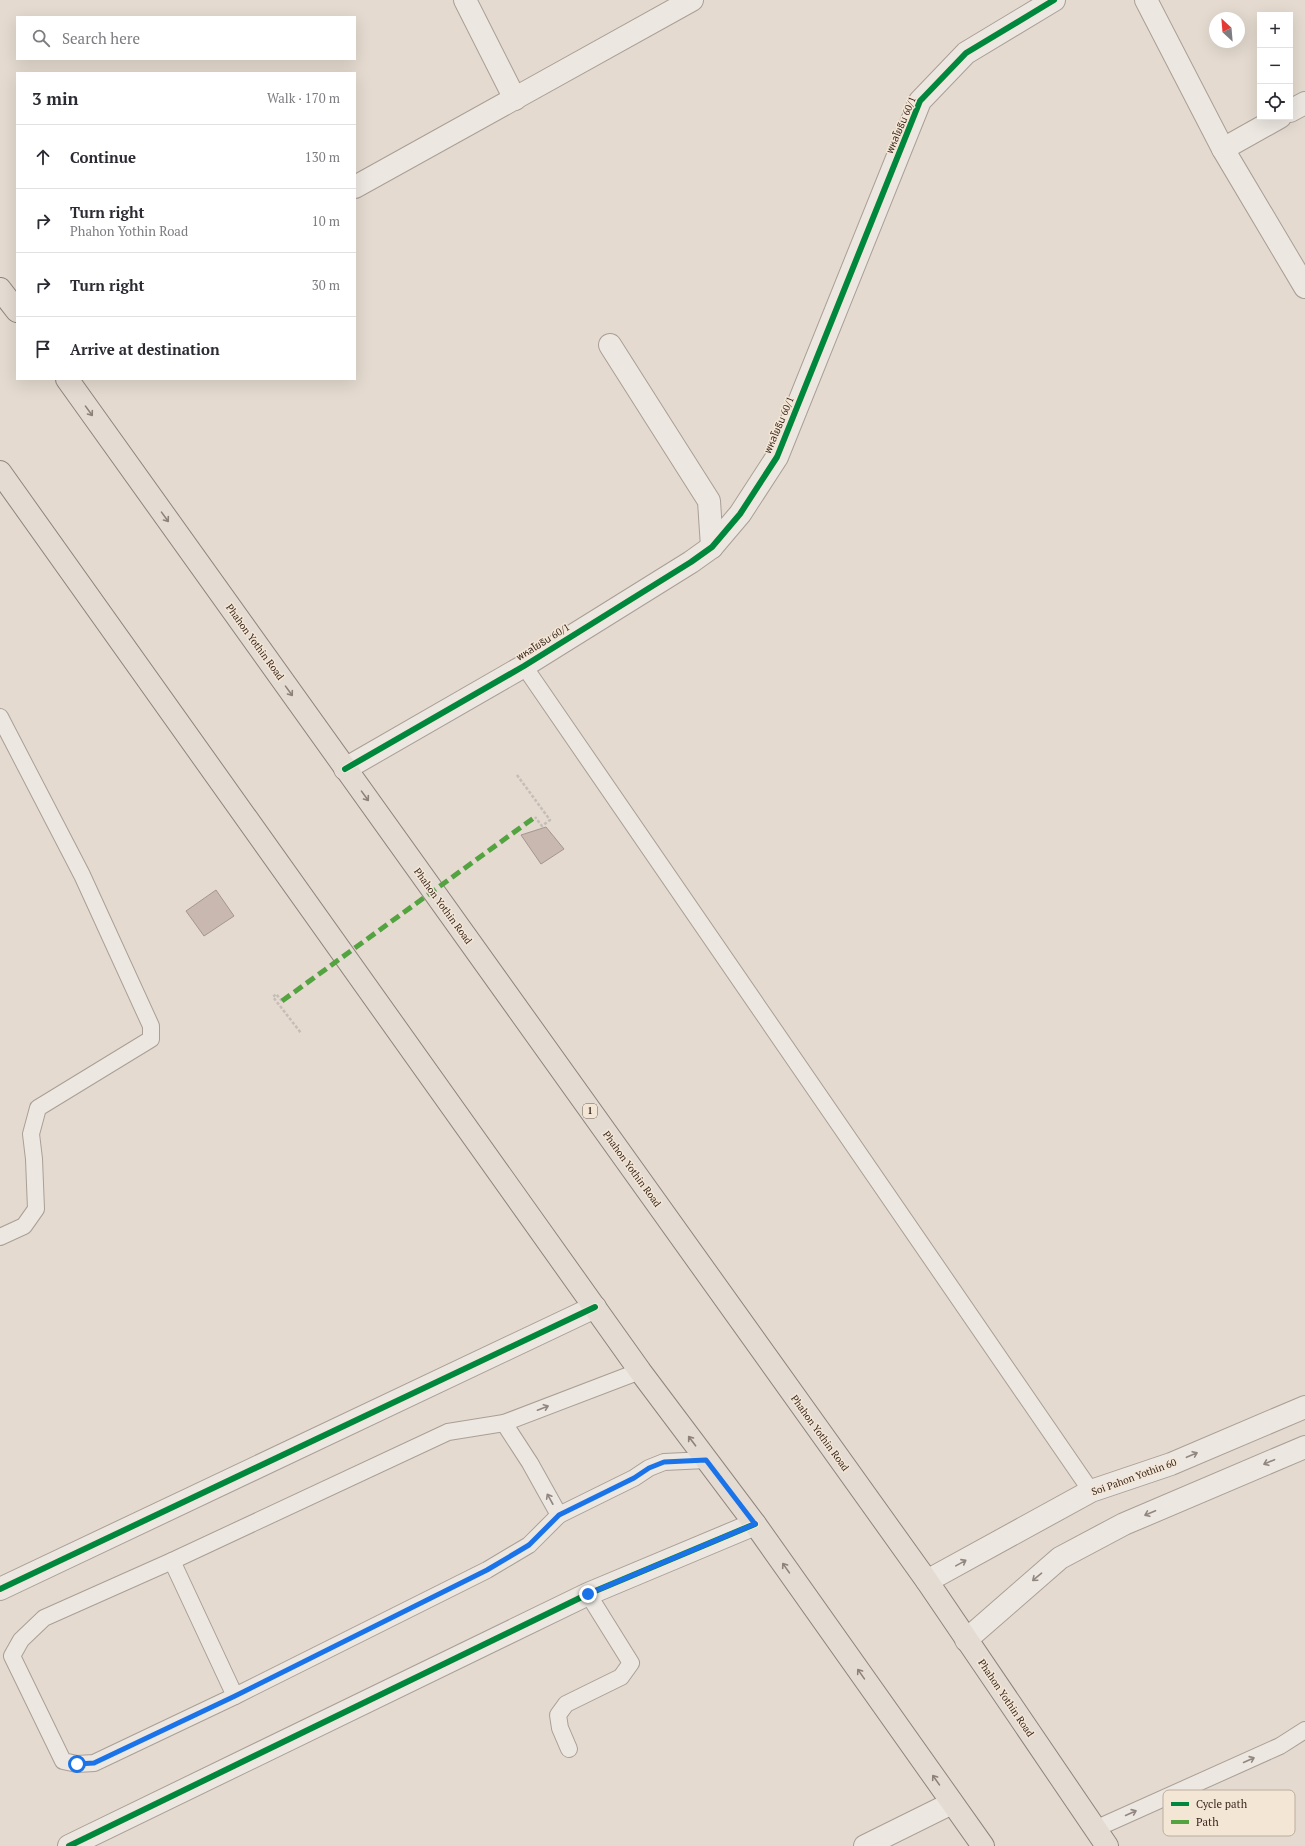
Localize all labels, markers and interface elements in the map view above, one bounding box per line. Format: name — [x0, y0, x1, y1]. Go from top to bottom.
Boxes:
north arrow — [1209, 12, 1245, 48]
map controls — [1257, 12, 1293, 120]
button: + — [1257, 12, 1293, 48]
search box — [16, 16, 356, 60]
icon: search — [30, 27, 52, 49]
text: Search here — [62, 28, 140, 48]
button: − — [1257, 48, 1293, 84]
button: locate — [1257, 84, 1293, 120]
text: 3 min — [32, 87, 79, 110]
text: Walk · 170 m — [267, 89, 340, 107]
street label: พหลโยธิน 60/1 — [883, 95, 919, 155]
icon: ahead — [32, 146, 54, 168]
text: Continue — [70, 147, 136, 167]
text: 130 m — [305, 148, 340, 166]
text: Turn right — [70, 202, 145, 222]
icon: right — [32, 210, 54, 232]
text: 10 m — [312, 212, 340, 230]
text: Phahon Yothin Road — [70, 222, 188, 240]
icon: right — [32, 274, 54, 296]
text: Turn right — [70, 275, 145, 295]
text: 30 m — [312, 276, 340, 294]
icon: arrive — [32, 338, 54, 360]
text: Arrive at destination — [70, 339, 220, 359]
street label: พหลโยธิน 60/1 — [761, 395, 797, 455]
one-way arrow — [85, 405, 93, 416]
one-way arrow — [161, 511, 169, 522]
street label: Phahon Yothin Road — [223, 601, 287, 683]
street label: พหลโยธิน 60/1 — [514, 620, 572, 664]
one-way arrow — [285, 685, 293, 696]
one-way arrow — [361, 791, 369, 802]
street label: Phahon Yothin Road — [411, 865, 475, 947]
road number: 1 — [583, 1104, 597, 1118]
street label: Phahon Yothin Road — [600, 1128, 664, 1210]
street label: Phahon Yothin Road — [788, 1392, 852, 1474]
one-way arrow — [536, 1403, 548, 1411]
one-way arrow — [688, 1436, 696, 1447]
one-way arrow — [1186, 1451, 1198, 1458]
street label: Soi Pahon Yothin 60 — [1090, 1456, 1178, 1498]
one-way arrow — [1264, 1459, 1276, 1466]
one-way arrow — [545, 1493, 553, 1505]
one-way arrow — [1144, 1510, 1156, 1518]
one-way arrow — [955, 1558, 967, 1566]
one-way arrow — [782, 1563, 790, 1574]
one-way arrow — [1032, 1573, 1043, 1582]
route end — [579, 1585, 597, 1603]
street label: Phahon Yothin Road — [975, 1657, 1037, 1740]
one-way arrow — [857, 1669, 865, 1680]
route start — [68, 1755, 86, 1773]
one-way arrow — [1243, 1755, 1255, 1763]
one-way arrow — [932, 1775, 940, 1786]
legend — [1163, 1790, 1295, 1836]
text: Cycle path — [1196, 1797, 1248, 1811]
one-way arrow — [1124, 1809, 1136, 1816]
text: Path — [1196, 1815, 1219, 1829]

